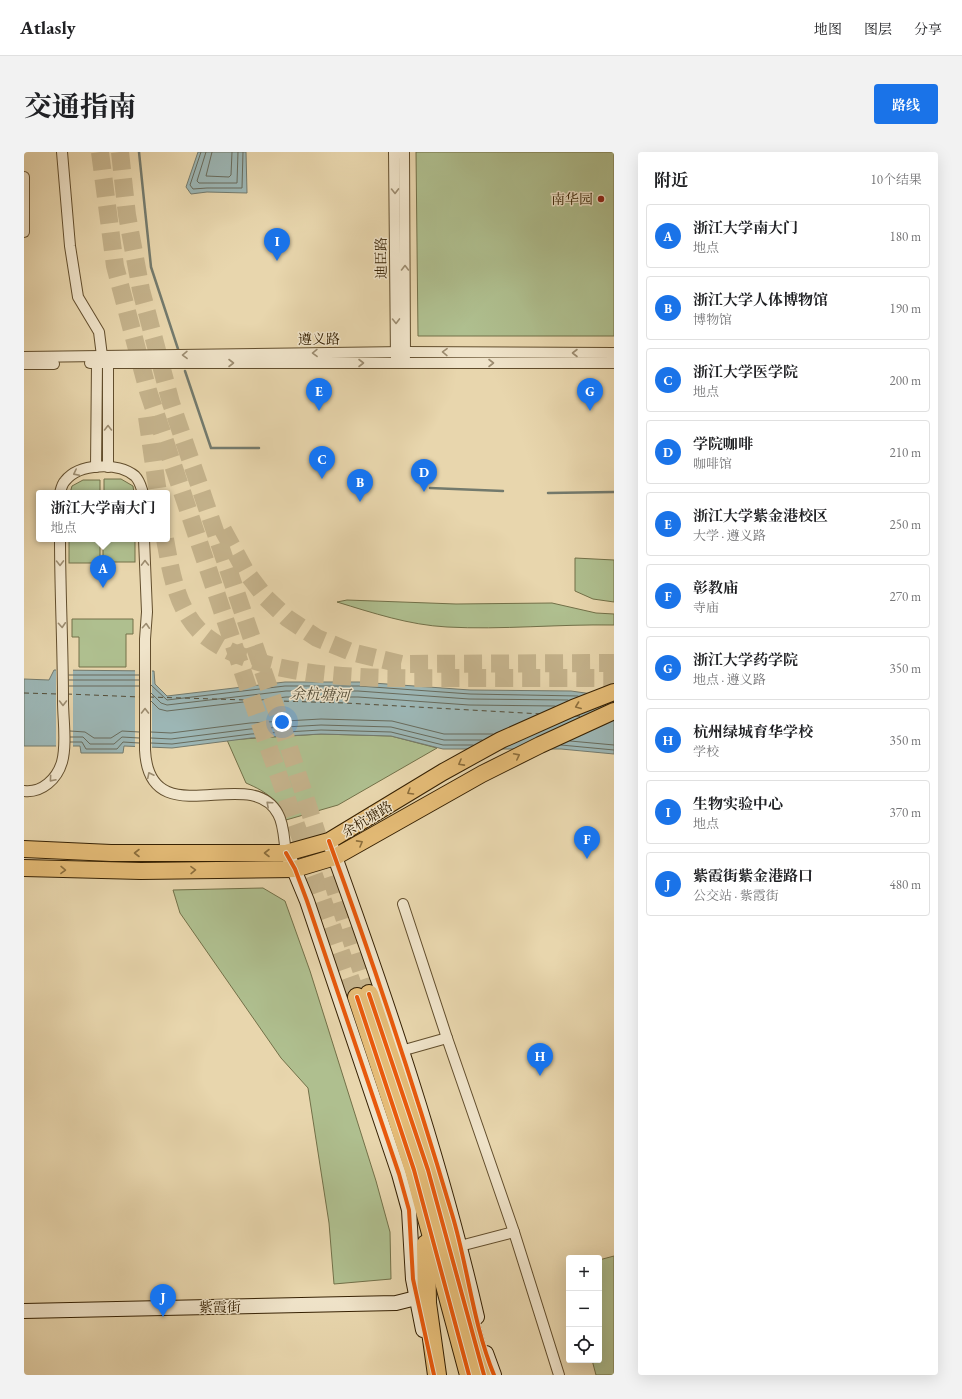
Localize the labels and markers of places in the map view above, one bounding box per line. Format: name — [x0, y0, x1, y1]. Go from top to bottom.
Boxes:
place label: 南华园 — [551, 190, 593, 208]
marker: 南华园 — [596, 194, 606, 204]
pin: I — [264, 228, 290, 261]
pin: E — [306, 378, 332, 411]
pin: G — [577, 378, 603, 411]
pin: C — [309, 446, 335, 479]
pin: D — [411, 459, 437, 492]
pin: B — [347, 469, 373, 502]
pin: A — [90, 555, 116, 588]
pin: F — [574, 826, 600, 859]
pin: H — [527, 1043, 553, 1076]
pin: J — [150, 1284, 176, 1317]

